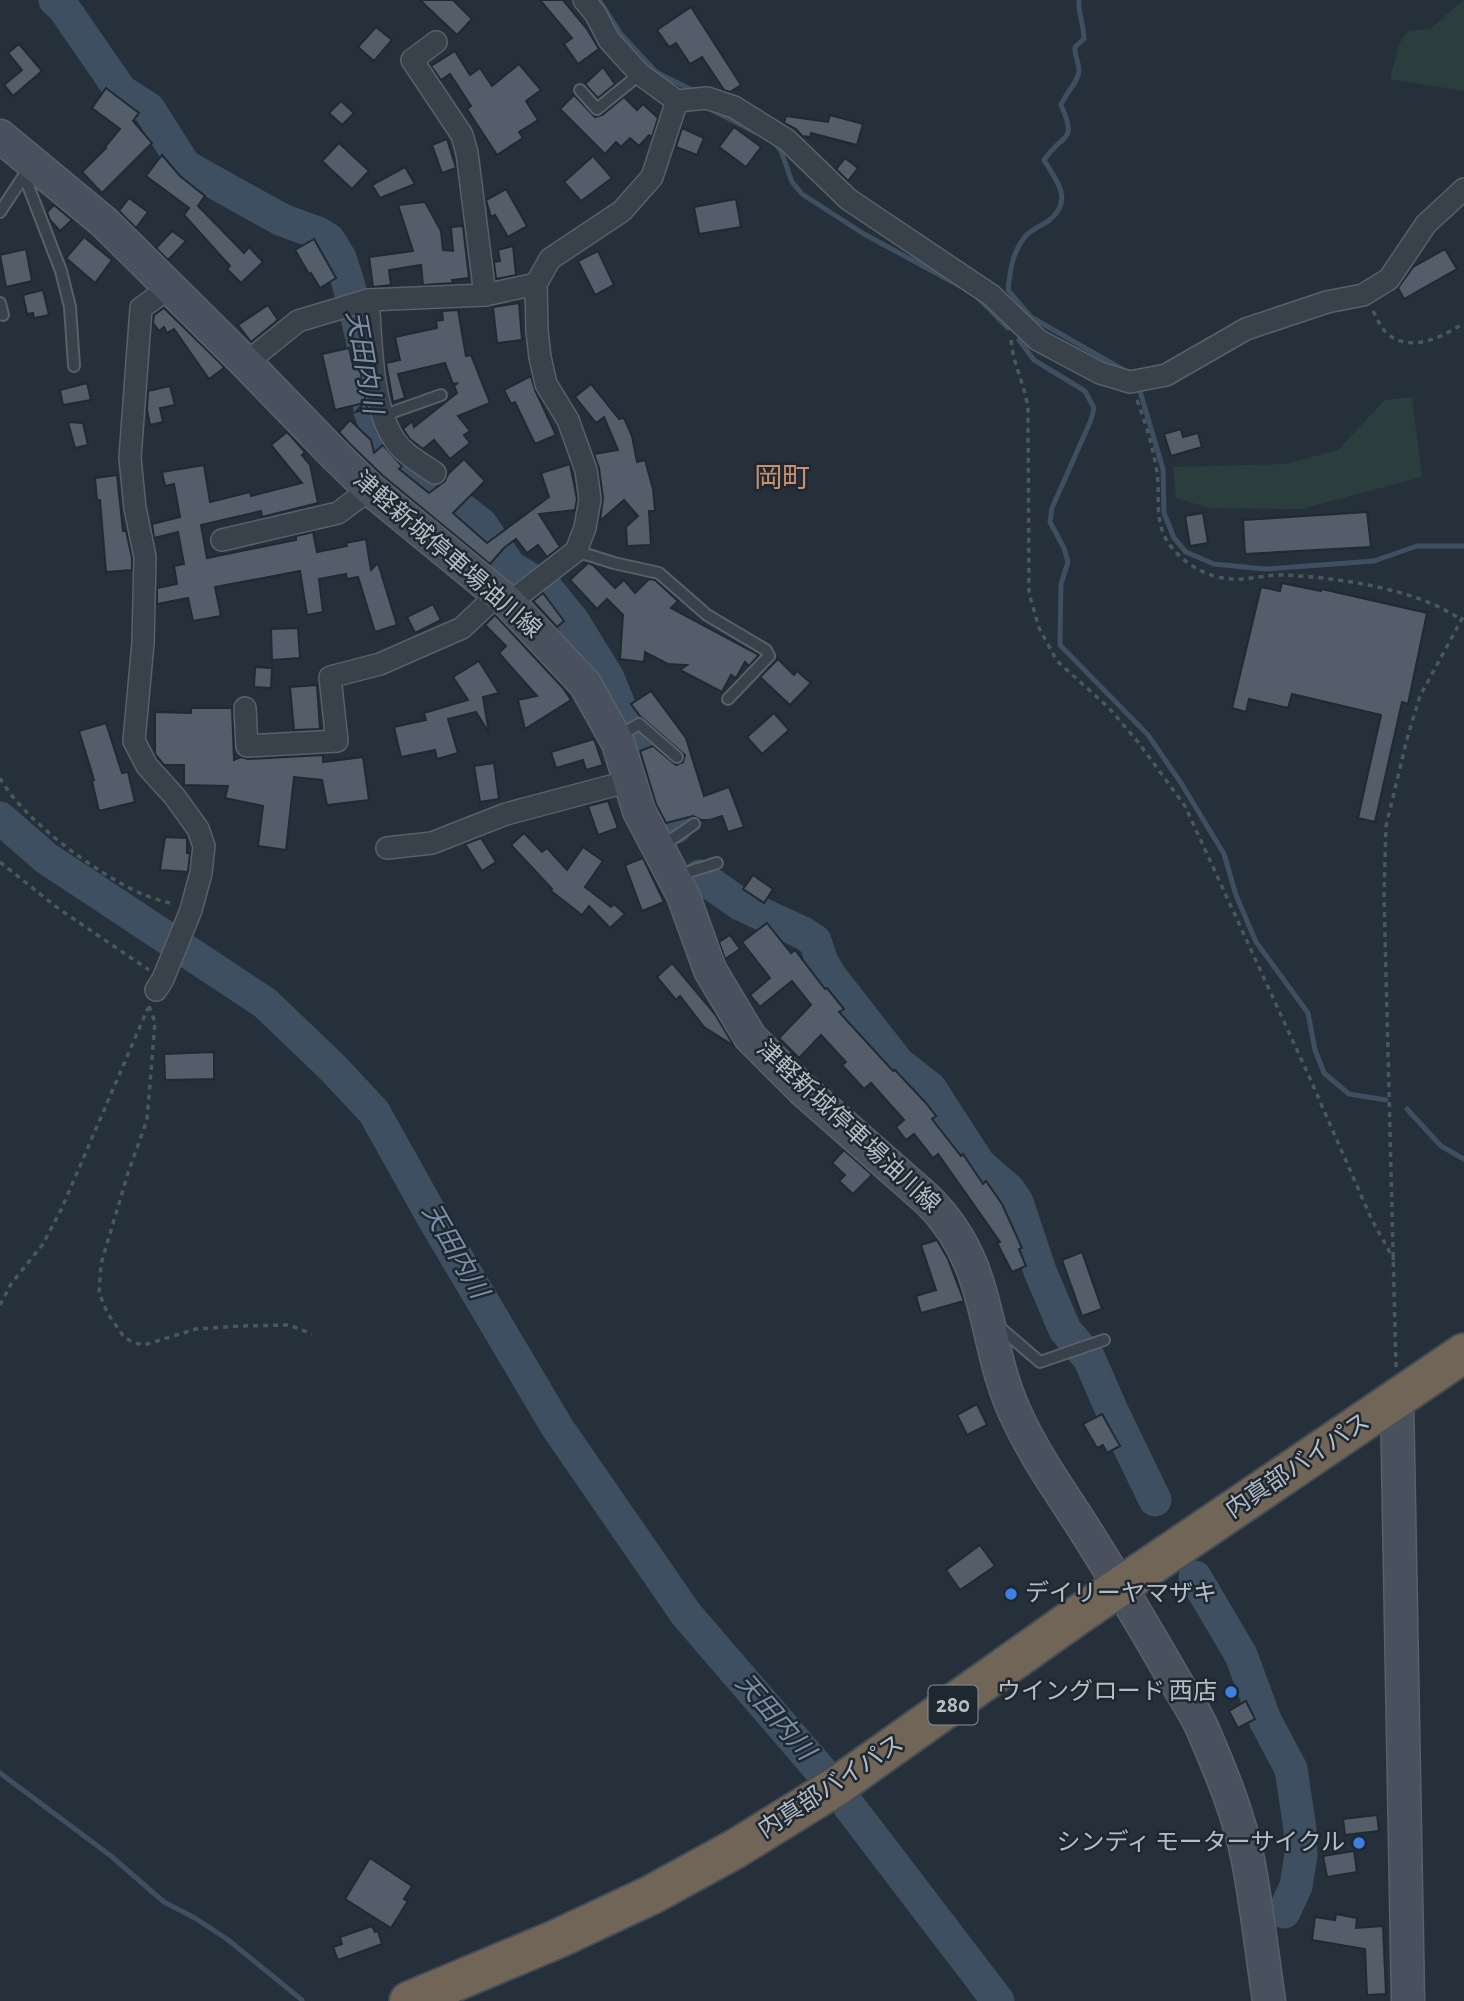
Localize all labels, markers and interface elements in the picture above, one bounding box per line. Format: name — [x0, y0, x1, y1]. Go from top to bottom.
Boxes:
water label: 天田内川 — [342, 308, 387, 418]
district label: 岡町 — [754, 464, 810, 493]
street label: 津軽新城停車場油川線 — [349, 466, 547, 643]
street label: 津軽新城停車場油川線 — [752, 1035, 945, 1218]
water label: 天田内川 — [418, 1199, 495, 1305]
street label: 内真部バイパス — [1221, 1408, 1374, 1523]
place label: デイリーヤマザキ — [1025, 1580, 1217, 1606]
marker: デイリーヤマザキ — [1003, 1586, 1019, 1602]
water label: 天田内川 — [731, 1669, 822, 1767]
place label: ウイングロード 西店 — [997, 1678, 1217, 1704]
marker: ウイングロード 西店 — [1223, 1684, 1239, 1700]
road number: 280 — [928, 1686, 978, 1724]
street label: 内真部バイパス — [753, 1730, 908, 1843]
place label: シンディ モーターサイクル — [1056, 1829, 1345, 1855]
marker: シンディ モーターサイクル — [1351, 1835, 1367, 1851]

